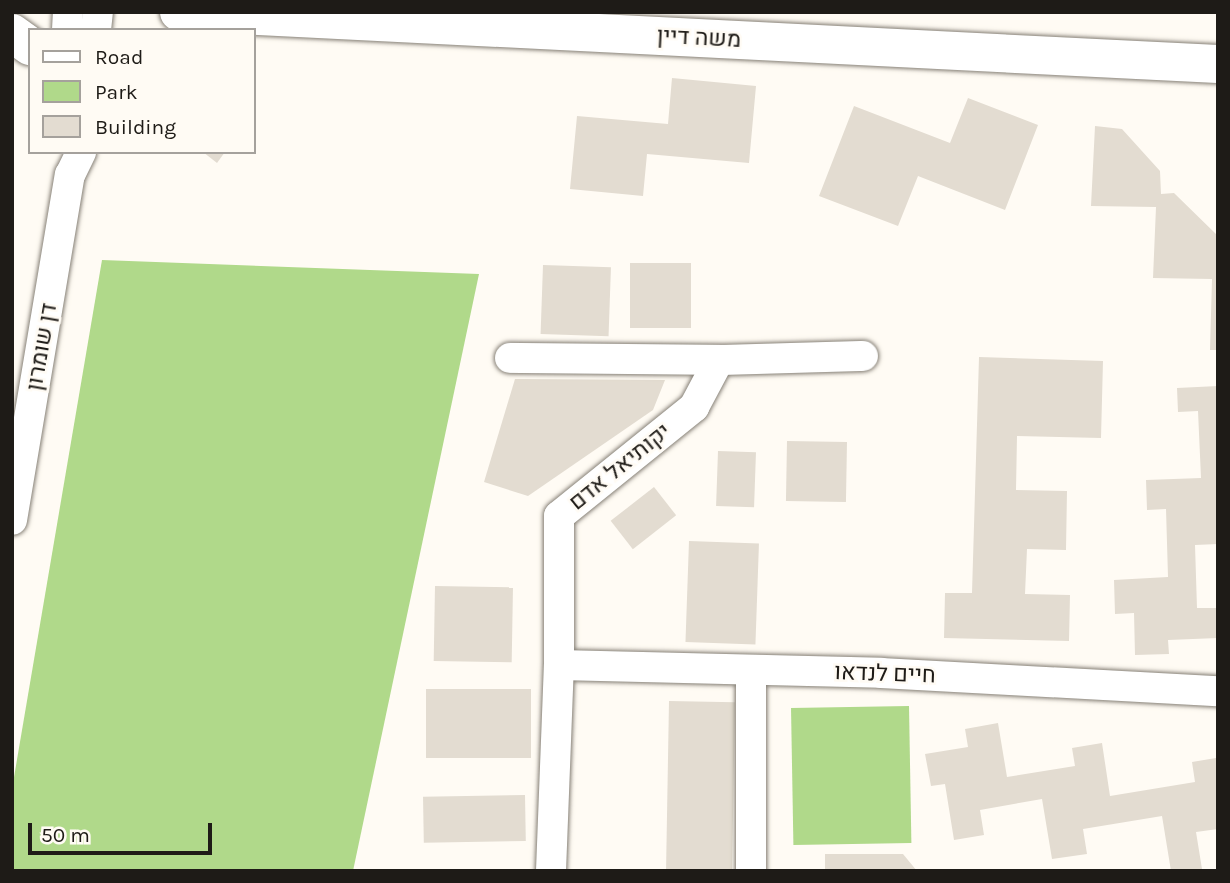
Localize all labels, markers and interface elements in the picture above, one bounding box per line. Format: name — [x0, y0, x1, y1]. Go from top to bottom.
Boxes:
street label: משה דיין — [656, 22, 742, 54]
legend — [28, 28, 256, 154]
text: Road — [95, 45, 143, 69]
text: Park — [95, 80, 138, 104]
text: Building — [95, 115, 176, 139]
street label: דן שומרון — [21, 301, 63, 393]
street label: יקותיאל אדם — [564, 418, 676, 516]
street label: חיים לנדאו — [834, 658, 936, 690]
scale bar — [32, 810, 215, 854]
text: 50 m — [41, 823, 90, 847]

